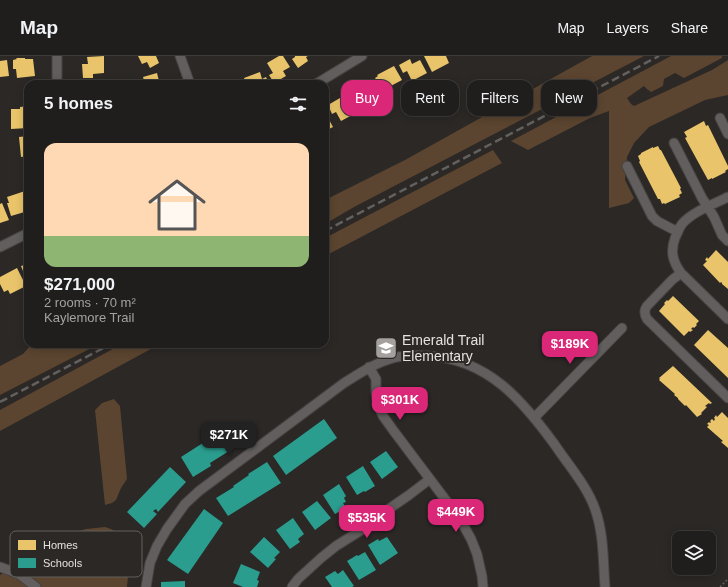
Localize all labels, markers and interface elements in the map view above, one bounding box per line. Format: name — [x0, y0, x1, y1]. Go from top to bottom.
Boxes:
text: Map — [20, 17, 58, 38]
text: Map — [557, 20, 585, 36]
text: Layers — [607, 20, 649, 36]
text: Share — [671, 20, 708, 36]
chip: Buy — [341, 80, 393, 116]
chip: Rent — [401, 80, 459, 116]
chip: Filters — [467, 80, 533, 116]
chip: New — [541, 80, 597, 116]
icon: filters — [287, 93, 309, 115]
text: 5 homes — [44, 94, 113, 113]
icon: home — [141, 169, 213, 241]
text: $271,000 — [44, 275, 115, 294]
text: 2 rooms · 70 m² — [44, 295, 136, 310]
text: Kaylemore Trail — [44, 310, 134, 325]
pin: $189K — [542, 331, 598, 365]
place label: Emerald Trail Elementary — [402, 332, 484, 364]
school or university icon: Emerald Trail Elementary — [373, 335, 399, 361]
text: $189K — [551, 336, 589, 351]
pin: $301K — [372, 387, 428, 421]
text: $301K — [381, 392, 419, 407]
pin: $271K — [201, 422, 257, 456]
text: $271K — [210, 427, 248, 442]
pin: $449K — [428, 499, 484, 533]
text: $449K — [437, 504, 475, 519]
pin: $535K — [339, 505, 395, 539]
text: $535K — [348, 510, 386, 525]
legend — [10, 531, 142, 577]
map controls — [672, 531, 716, 575]
button: layers — [672, 531, 716, 575]
text: Homes — [43, 539, 78, 551]
text: Schools — [43, 557, 83, 569]

